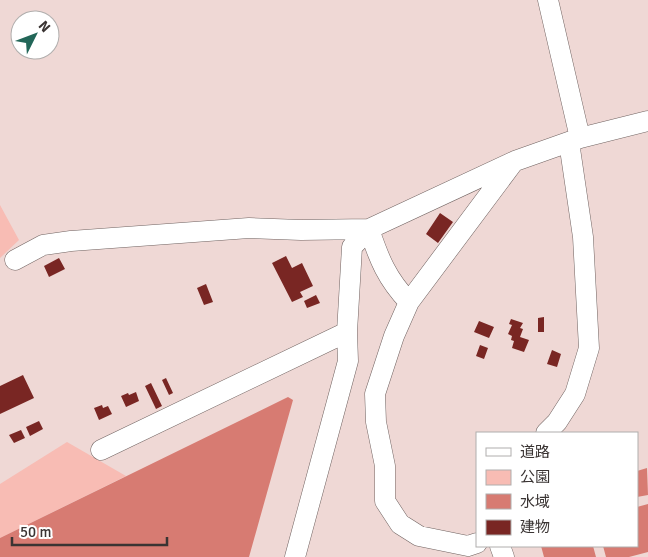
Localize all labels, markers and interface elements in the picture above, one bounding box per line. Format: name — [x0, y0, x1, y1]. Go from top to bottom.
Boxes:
north arrow — [10, 10, 60, 60]
text: N — [35, 17, 54, 36]
legend — [476, 432, 638, 547]
text: 道路 — [520, 443, 550, 461]
text: 公園 — [520, 468, 550, 486]
text: 水域 — [520, 493, 550, 511]
scale bar — [12, 514, 168, 546]
text: 建物 — [520, 518, 550, 536]
text: 50 m — [20, 523, 51, 541]

